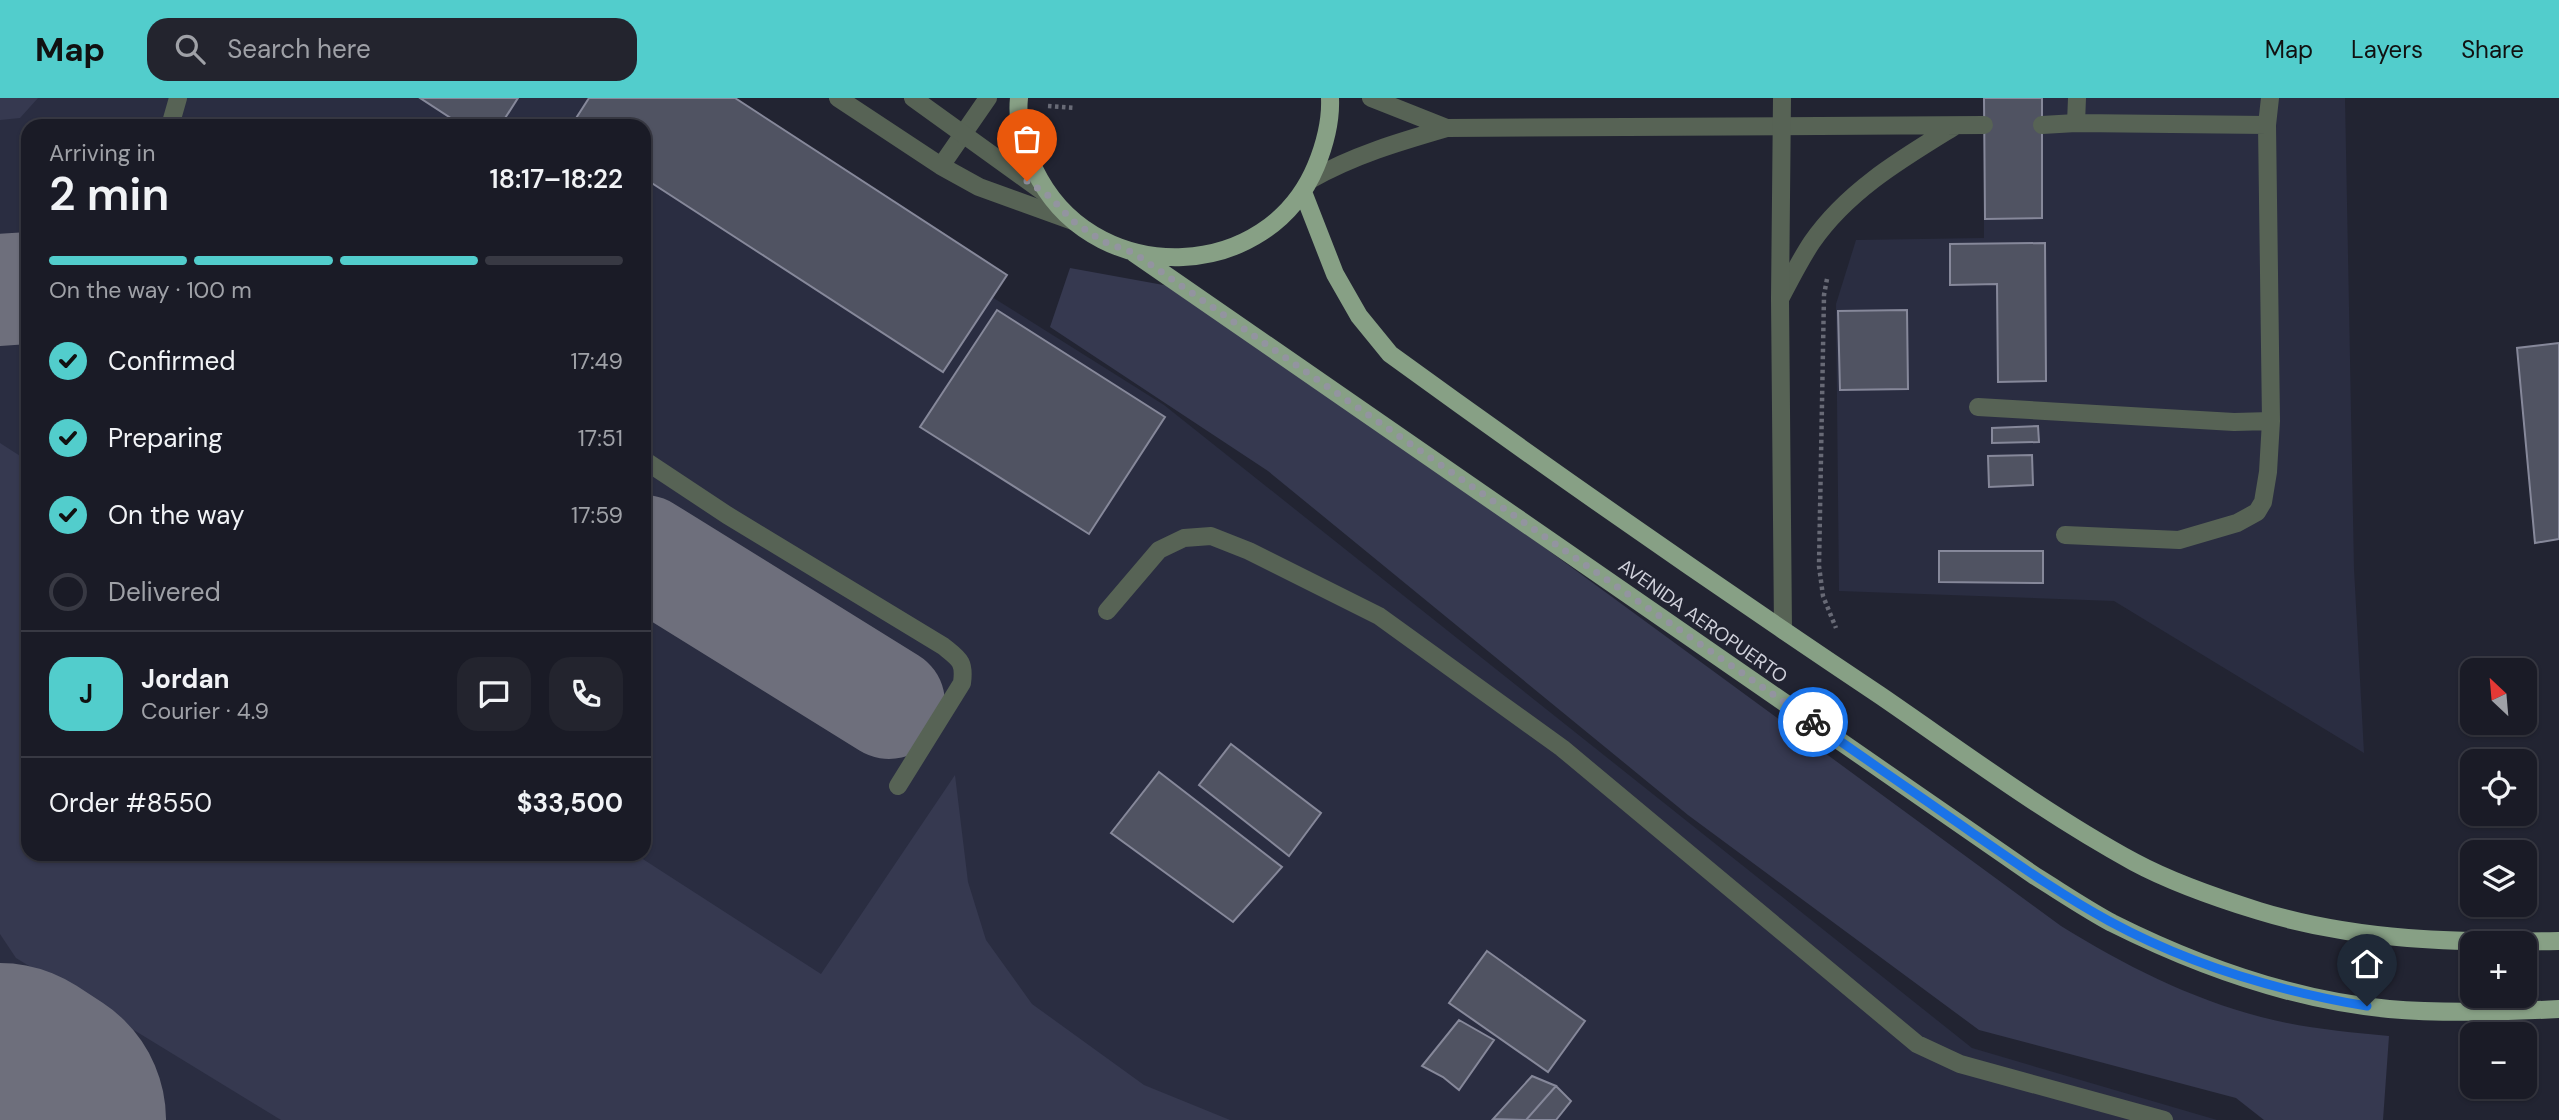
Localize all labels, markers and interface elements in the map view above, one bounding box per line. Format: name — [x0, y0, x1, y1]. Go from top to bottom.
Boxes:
search box — [147, 18, 637, 81]
text: Map — [35, 28, 105, 71]
icon: search — [171, 30, 209, 68]
text: Search here — [227, 32, 371, 66]
text: Map — [2265, 34, 2313, 65]
text: Layers — [2351, 34, 2423, 65]
text: Share — [2461, 34, 2524, 65]
pin — [997, 109, 1057, 181]
icon: bag — [1008, 120, 1046, 158]
text: Arriving in — [49, 138, 155, 168]
text: 18:17–18:22 — [490, 162, 623, 196]
text: 2 min — [49, 164, 169, 224]
text: On the way · 100 m — [49, 275, 252, 305]
icon: check — [49, 342, 87, 380]
text: Confirmed — [108, 344, 235, 378]
text: 17:49 — [570, 346, 623, 376]
icon: check — [49, 419, 87, 457]
text: Preparing — [108, 421, 223, 455]
text: 17:51 — [578, 423, 623, 453]
icon: check — [49, 496, 87, 534]
text: On the way — [108, 498, 244, 532]
text: 17:59 — [571, 500, 623, 530]
street label: AVENIDA AEROPUERTO — [1613, 553, 1793, 689]
text: Delivered — [108, 575, 221, 609]
button: chat — [457, 657, 531, 731]
button: phone — [549, 657, 623, 731]
north arrow — [2460, 658, 2538, 735]
map controls — [2460, 658, 2537, 1099]
text: Jordan — [141, 662, 230, 696]
text: J — [79, 677, 93, 711]
courier — [1778, 687, 1848, 757]
text: Courier · 4.9 — [141, 696, 269, 726]
icon: bike — [1794, 703, 1832, 741]
button: locate — [2460, 749, 2537, 826]
text: Order #8550 — [49, 786, 212, 820]
text: $33,500 — [517, 786, 623, 820]
button: layers — [2460, 840, 2537, 917]
button: + — [2460, 931, 2537, 1008]
pin — [2337, 934, 2397, 1006]
icon: home — [2348, 945, 2386, 983]
button: − — [2460, 1022, 2537, 1099]

